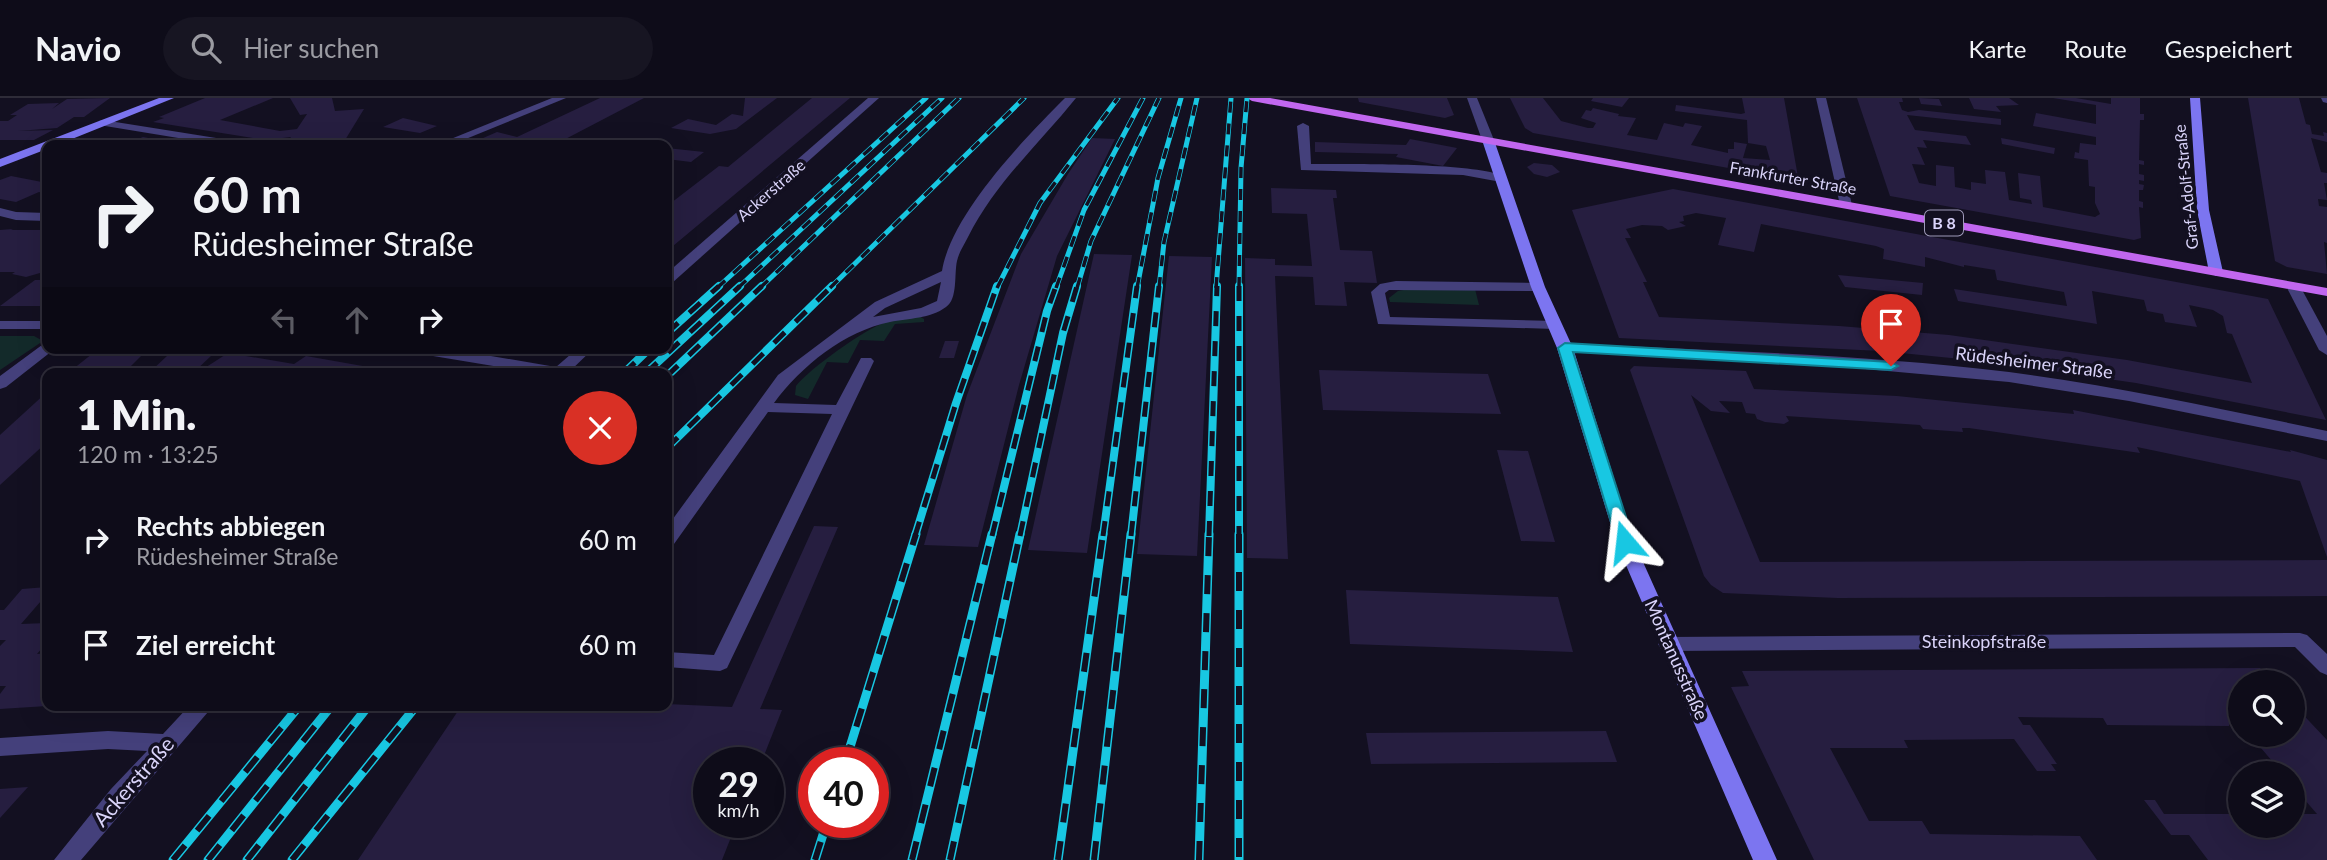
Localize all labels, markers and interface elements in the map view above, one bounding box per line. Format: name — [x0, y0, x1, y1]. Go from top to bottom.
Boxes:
search box — [163, 17, 653, 80]
text: Navio — [35, 28, 121, 68]
icon: search — [187, 29, 225, 67]
text: Hier suchen — [243, 32, 379, 64]
text: Karte — [1969, 34, 2026, 63]
text: Route — [2064, 34, 2127, 63]
text: Gespeichert — [2165, 34, 2292, 63]
street label: Graf-Adolf-Straße — [2169, 124, 2202, 251]
street label: Ackerstraße — [733, 155, 809, 224]
street label: Frankfurter Straße — [1728, 157, 1858, 198]
text: 60 m — [192, 165, 302, 223]
icon: right — [77, 168, 168, 259]
road number: B 8 — [1925, 211, 1963, 236]
text: Rüdesheimer Straße — [192, 224, 474, 263]
pin — [1861, 294, 1921, 366]
icon: left — [265, 301, 303, 339]
icon: ahead — [338, 301, 376, 339]
icon: right — [411, 301, 449, 339]
icon: arrive — [1872, 305, 1910, 343]
street label: Rüdesheimer Straße — [1954, 341, 2114, 383]
text: 1 Min. — [77, 389, 196, 439]
button: close — [563, 391, 637, 465]
text: 120 m · 13:25 — [77, 440, 219, 468]
position arrow — [1588, 505, 1662, 579]
text: Rechts abbiegen — [136, 510, 325, 542]
icon: right — [77, 521, 115, 559]
text: 60 m — [579, 524, 637, 556]
text: Rüdesheimer Straße — [136, 542, 338, 570]
street label: Montanusstraße — [1641, 596, 1713, 723]
icon: arrive — [77, 626, 115, 664]
text: Ziel erreicht — [136, 629, 275, 661]
text: 60 m — [579, 629, 637, 661]
street label: Steinkopfstraße — [1922, 630, 2046, 652]
map controls — [2228, 670, 2305, 838]
button: search — [2228, 670, 2305, 747]
street label: Ackerstraße — [87, 731, 179, 831]
speed limit sign: 40 — [798, 747, 889, 838]
button: layers — [2228, 761, 2305, 838]
text: 29 — [718, 762, 759, 804]
text: km/h — [717, 799, 760, 821]

